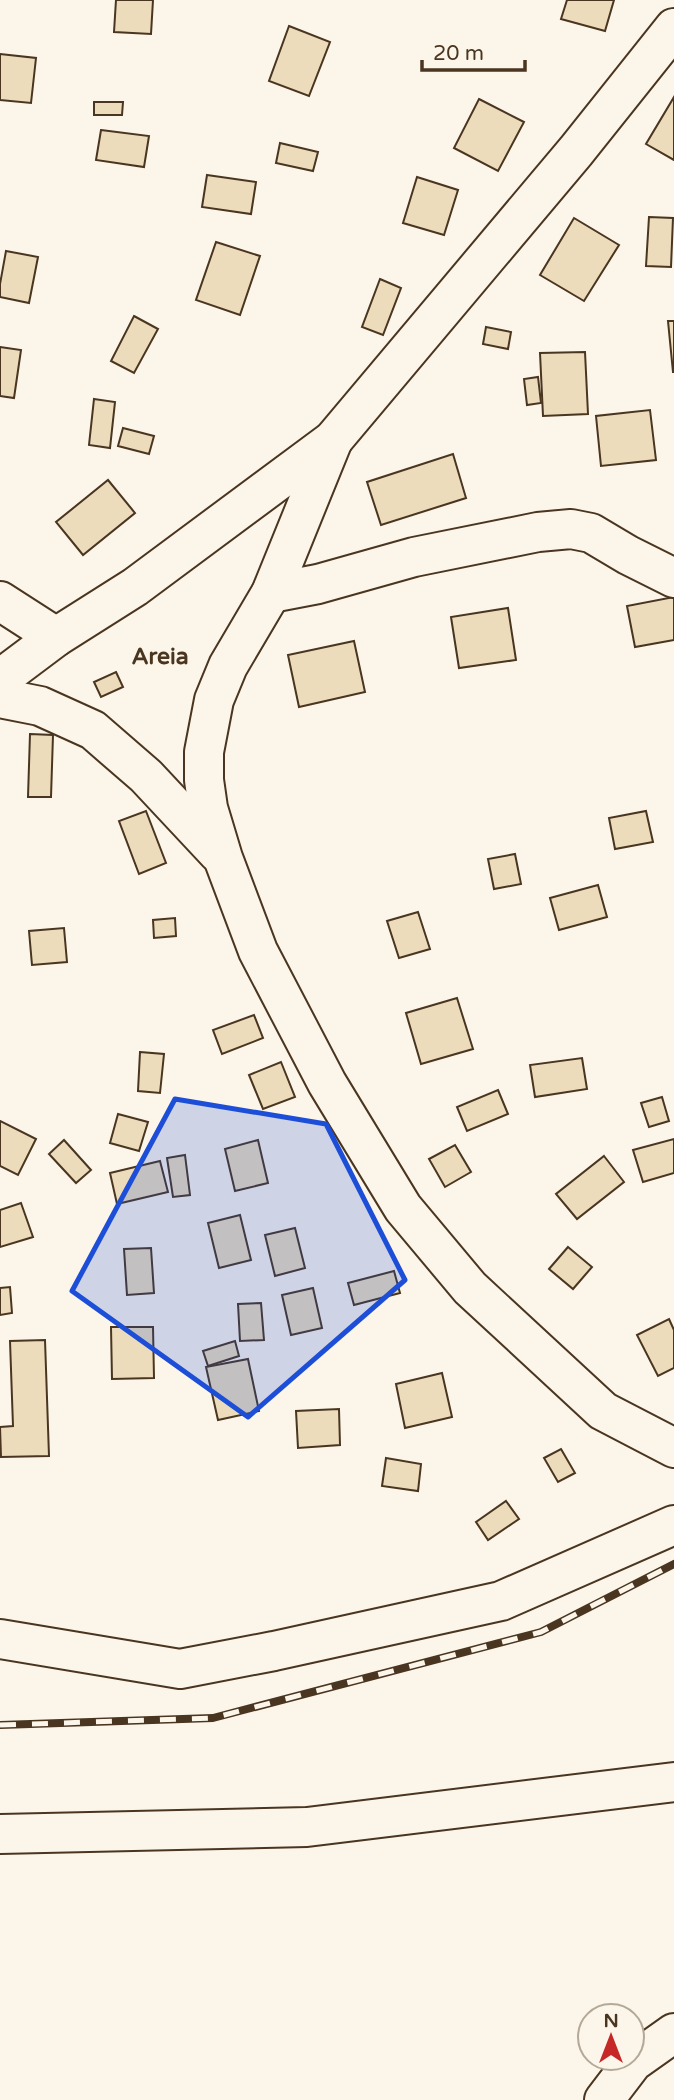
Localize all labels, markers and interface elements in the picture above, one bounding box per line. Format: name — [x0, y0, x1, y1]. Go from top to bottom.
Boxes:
scale bar — [422, 28, 525, 72]
text: 20 m — [433, 41, 484, 66]
district label: Areia — [131, 643, 189, 671]
north arrow — [576, 2002, 646, 2072]
text: N — [603, 2010, 619, 2032]

